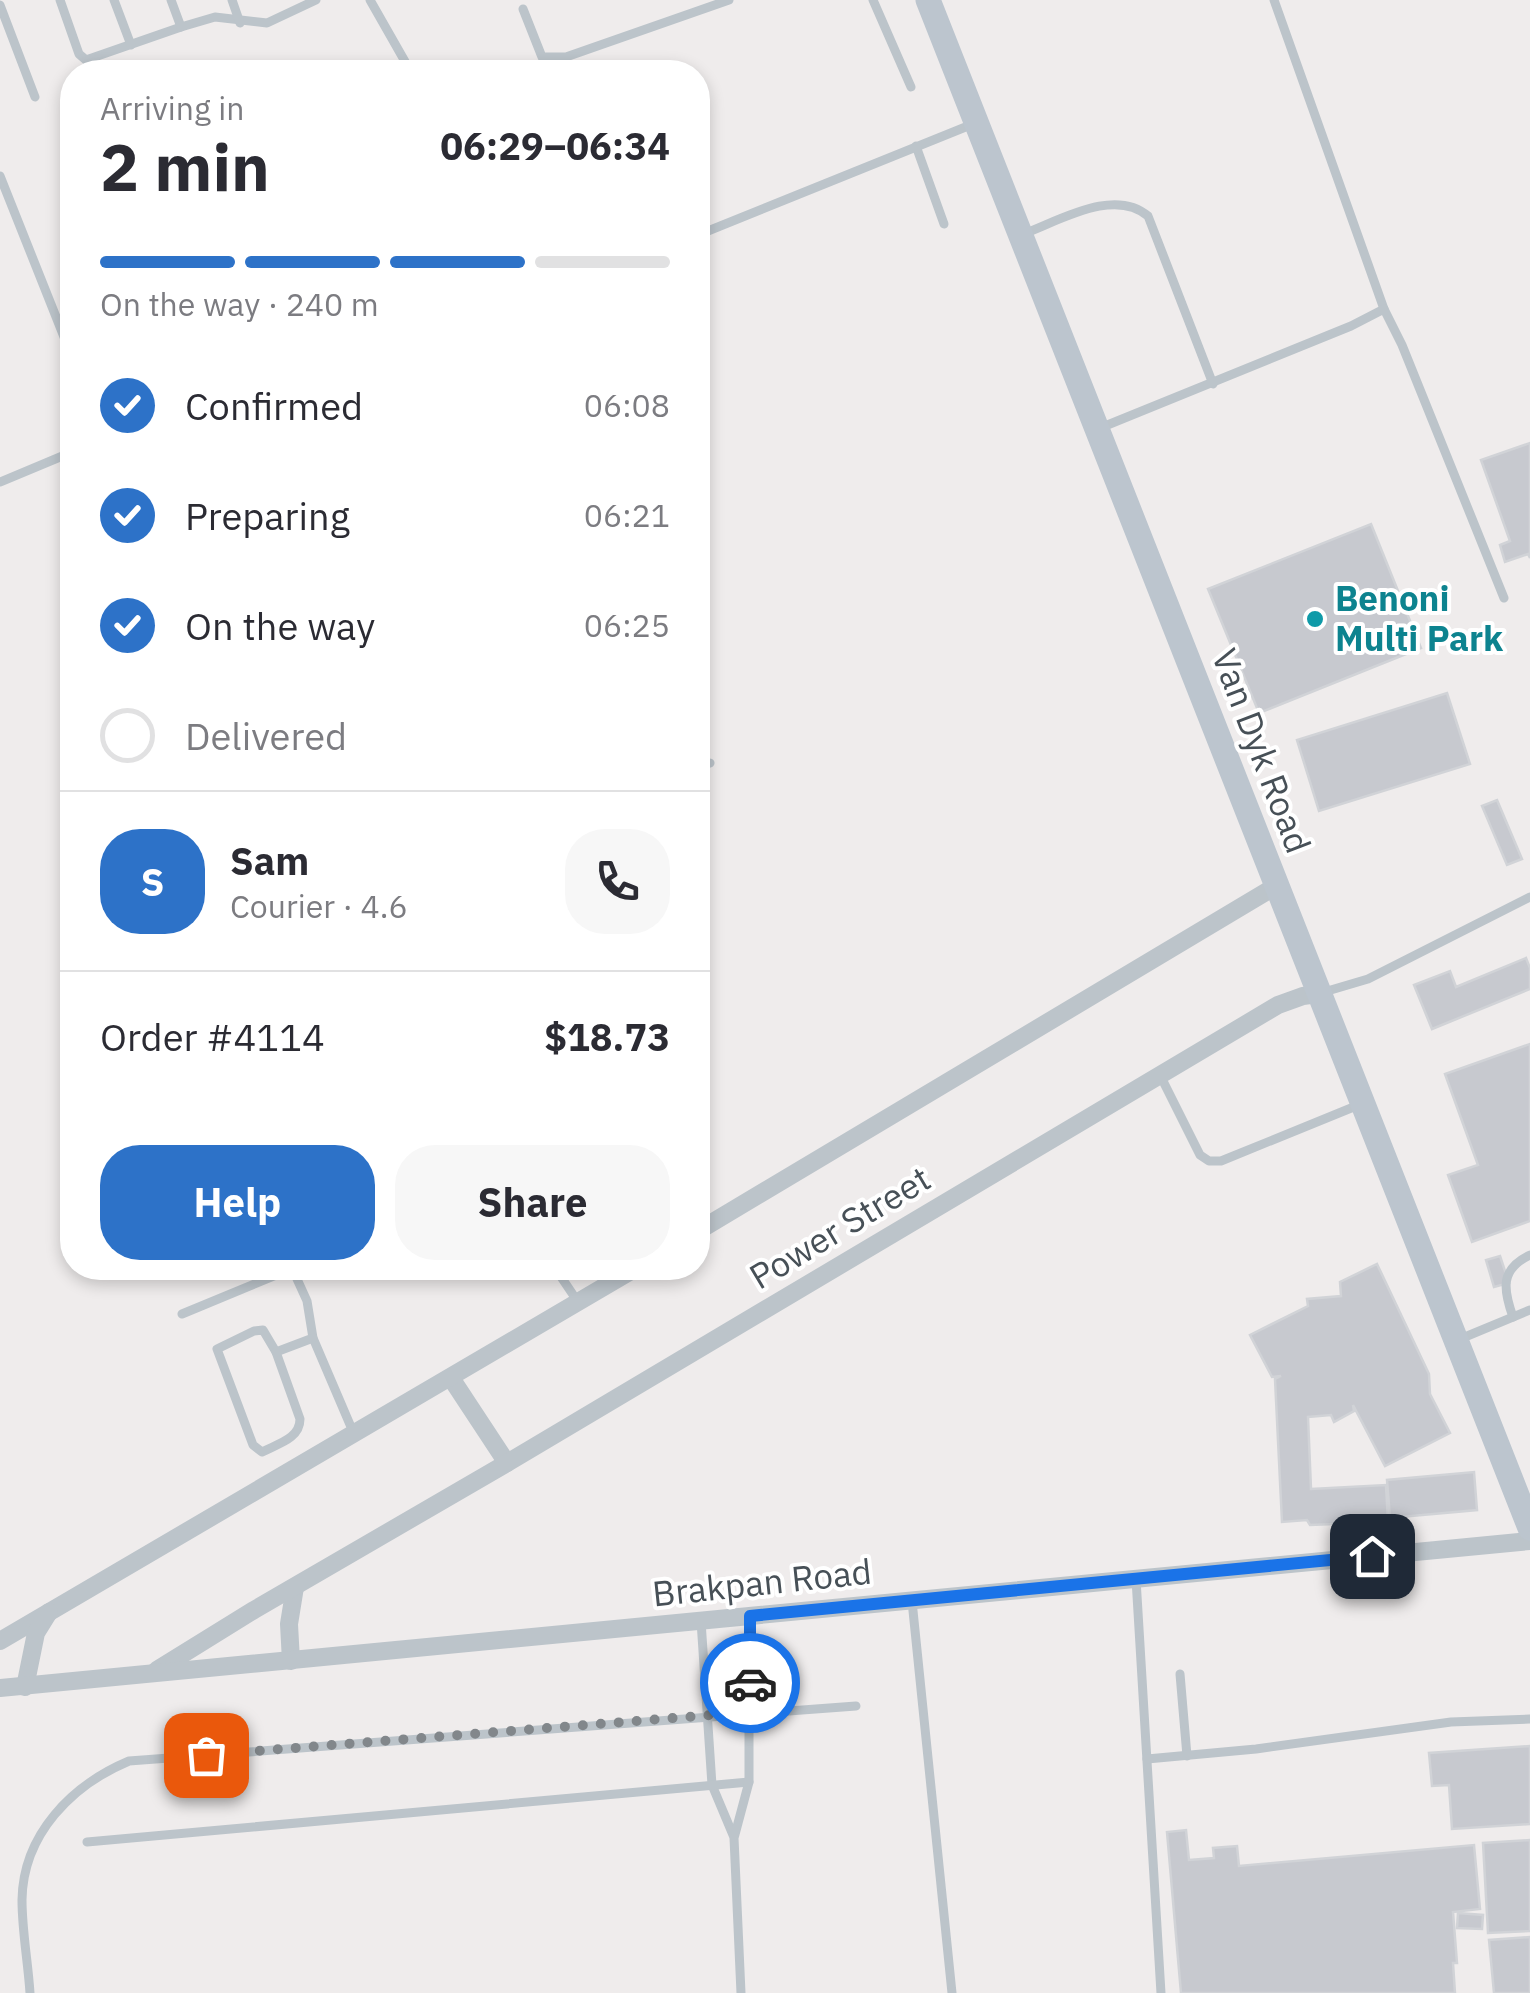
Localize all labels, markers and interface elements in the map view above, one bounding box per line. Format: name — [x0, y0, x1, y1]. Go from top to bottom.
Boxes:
text: Arriving in — [100, 87, 245, 129]
text: 06:29–06:34 — [440, 121, 670, 170]
text: 2 min — [100, 124, 270, 209]
text: On the way · 240 m — [100, 283, 379, 325]
icon: check — [100, 378, 155, 433]
text: Confirmed — [185, 381, 363, 430]
text: 06:08 — [584, 384, 670, 426]
icon: check — [100, 488, 155, 543]
text: Preparing — [185, 491, 350, 540]
text: 06:21 — [584, 494, 670, 536]
place label: Benoni Multi Park — [1335, 575, 1504, 661]
icon: check — [100, 598, 155, 653]
text: On the way — [185, 601, 375, 650]
text: 06:25 — [584, 604, 670, 646]
marker: Benoni Multi Park — [1304, 608, 1326, 630]
street label: Van Dyk Road — [1202, 642, 1322, 859]
text: Delivered — [185, 711, 347, 760]
button: phone — [565, 829, 670, 934]
text: Sam — [230, 836, 309, 885]
text: S — [141, 857, 164, 906]
text: Courier · 4.6 — [230, 885, 408, 927]
text: Order #4114 — [100, 1012, 325, 1061]
text: $18.73 — [544, 1012, 670, 1061]
button: Help — [100, 1145, 375, 1260]
button: Share — [395, 1145, 670, 1260]
street label: Power Street — [741, 1155, 938, 1299]
pin — [1330, 1514, 1415, 1599]
icon: home — [1345, 1529, 1400, 1584]
street label: Brakpan Road — [650, 1548, 874, 1616]
courier — [700, 1633, 800, 1733]
icon: car — [723, 1656, 778, 1711]
pin — [164, 1713, 249, 1798]
icon: bag — [179, 1728, 234, 1783]

